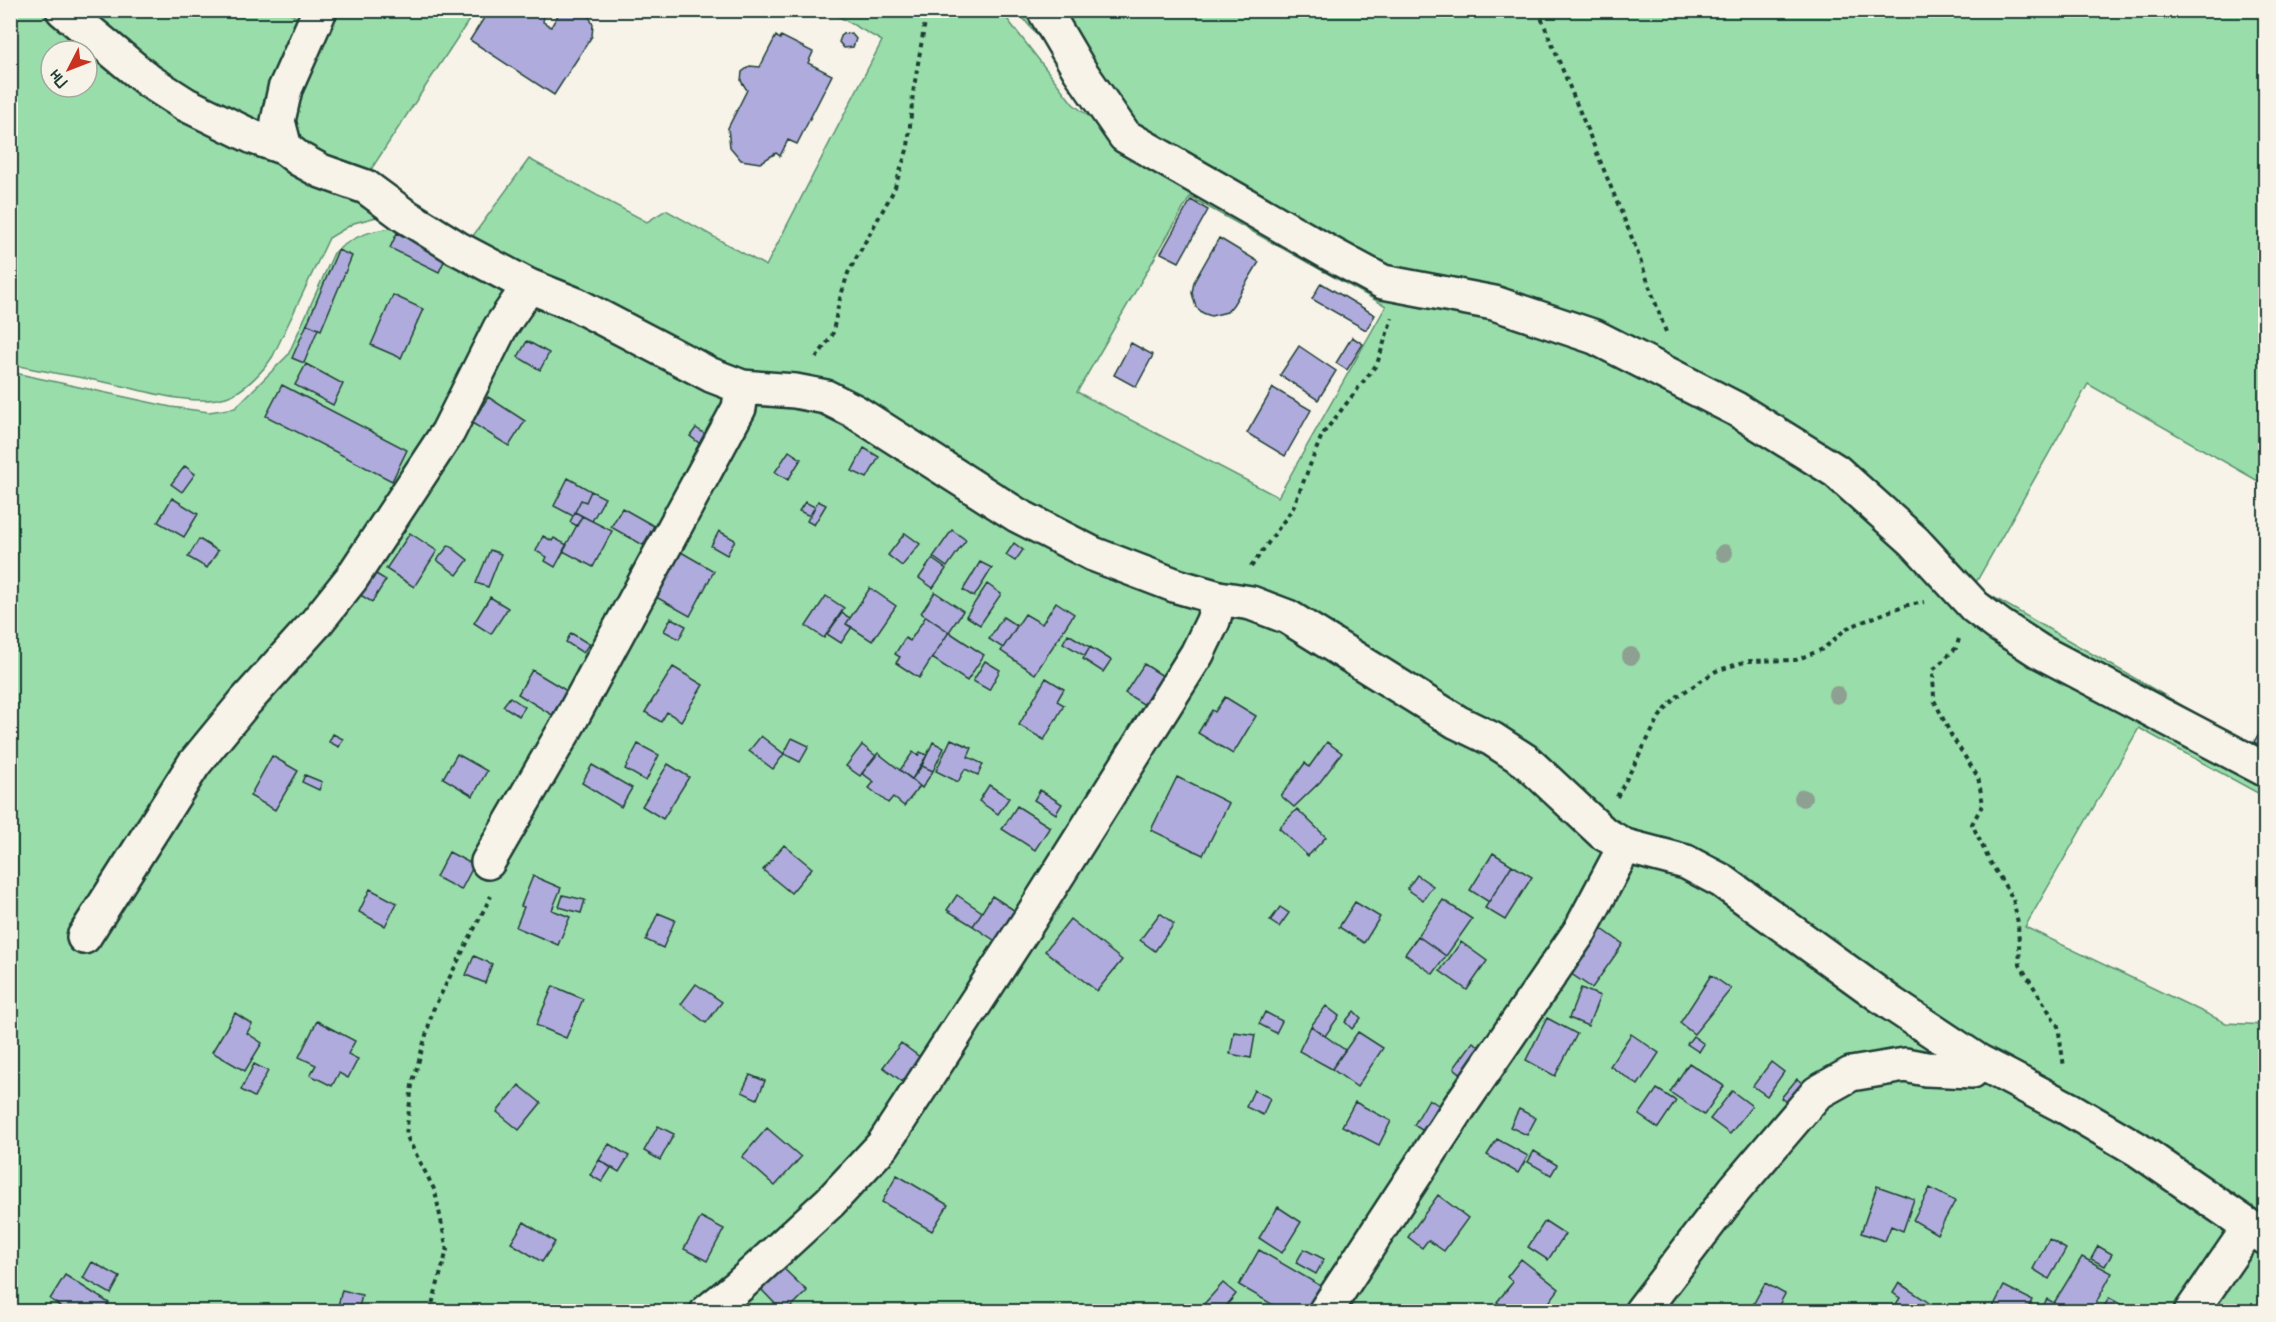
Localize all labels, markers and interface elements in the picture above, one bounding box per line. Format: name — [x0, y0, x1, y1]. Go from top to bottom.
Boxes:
north arrow — [39, 39, 99, 99]
text: Пн — [45, 65, 72, 92]

